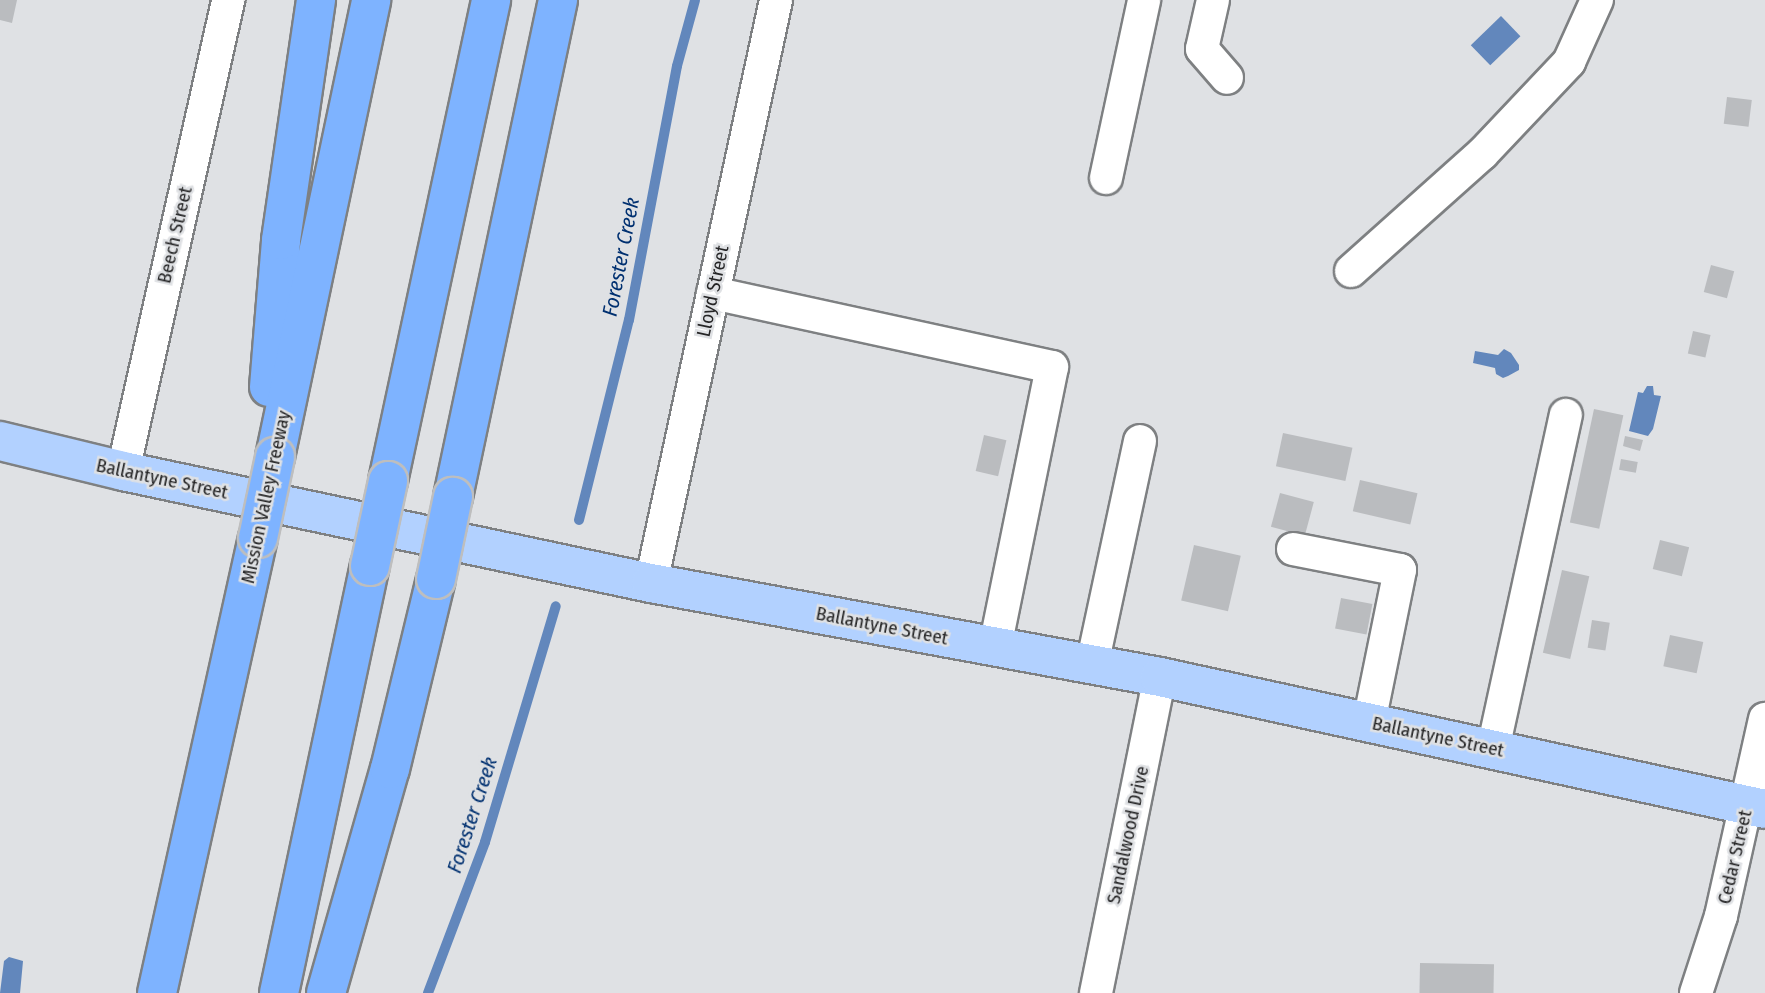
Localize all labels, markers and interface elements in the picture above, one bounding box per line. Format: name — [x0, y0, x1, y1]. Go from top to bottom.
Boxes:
street label: Beech Street — [153, 184, 197, 286]
water label: Forester Creek — [597, 195, 645, 319]
street label: Lloyd Street — [692, 243, 734, 339]
street label: Mission Valley Freeway — [237, 409, 295, 585]
street label: Ballantyne Street — [94, 454, 230, 504]
street label: Ballantyne Street — [814, 602, 950, 650]
street label: Ballantyne Street — [1370, 712, 1506, 762]
water label: Forester Creek — [441, 754, 503, 876]
street label: Sandalwood Drive — [1102, 764, 1154, 906]
street label: Cedar Street — [1713, 808, 1757, 906]

